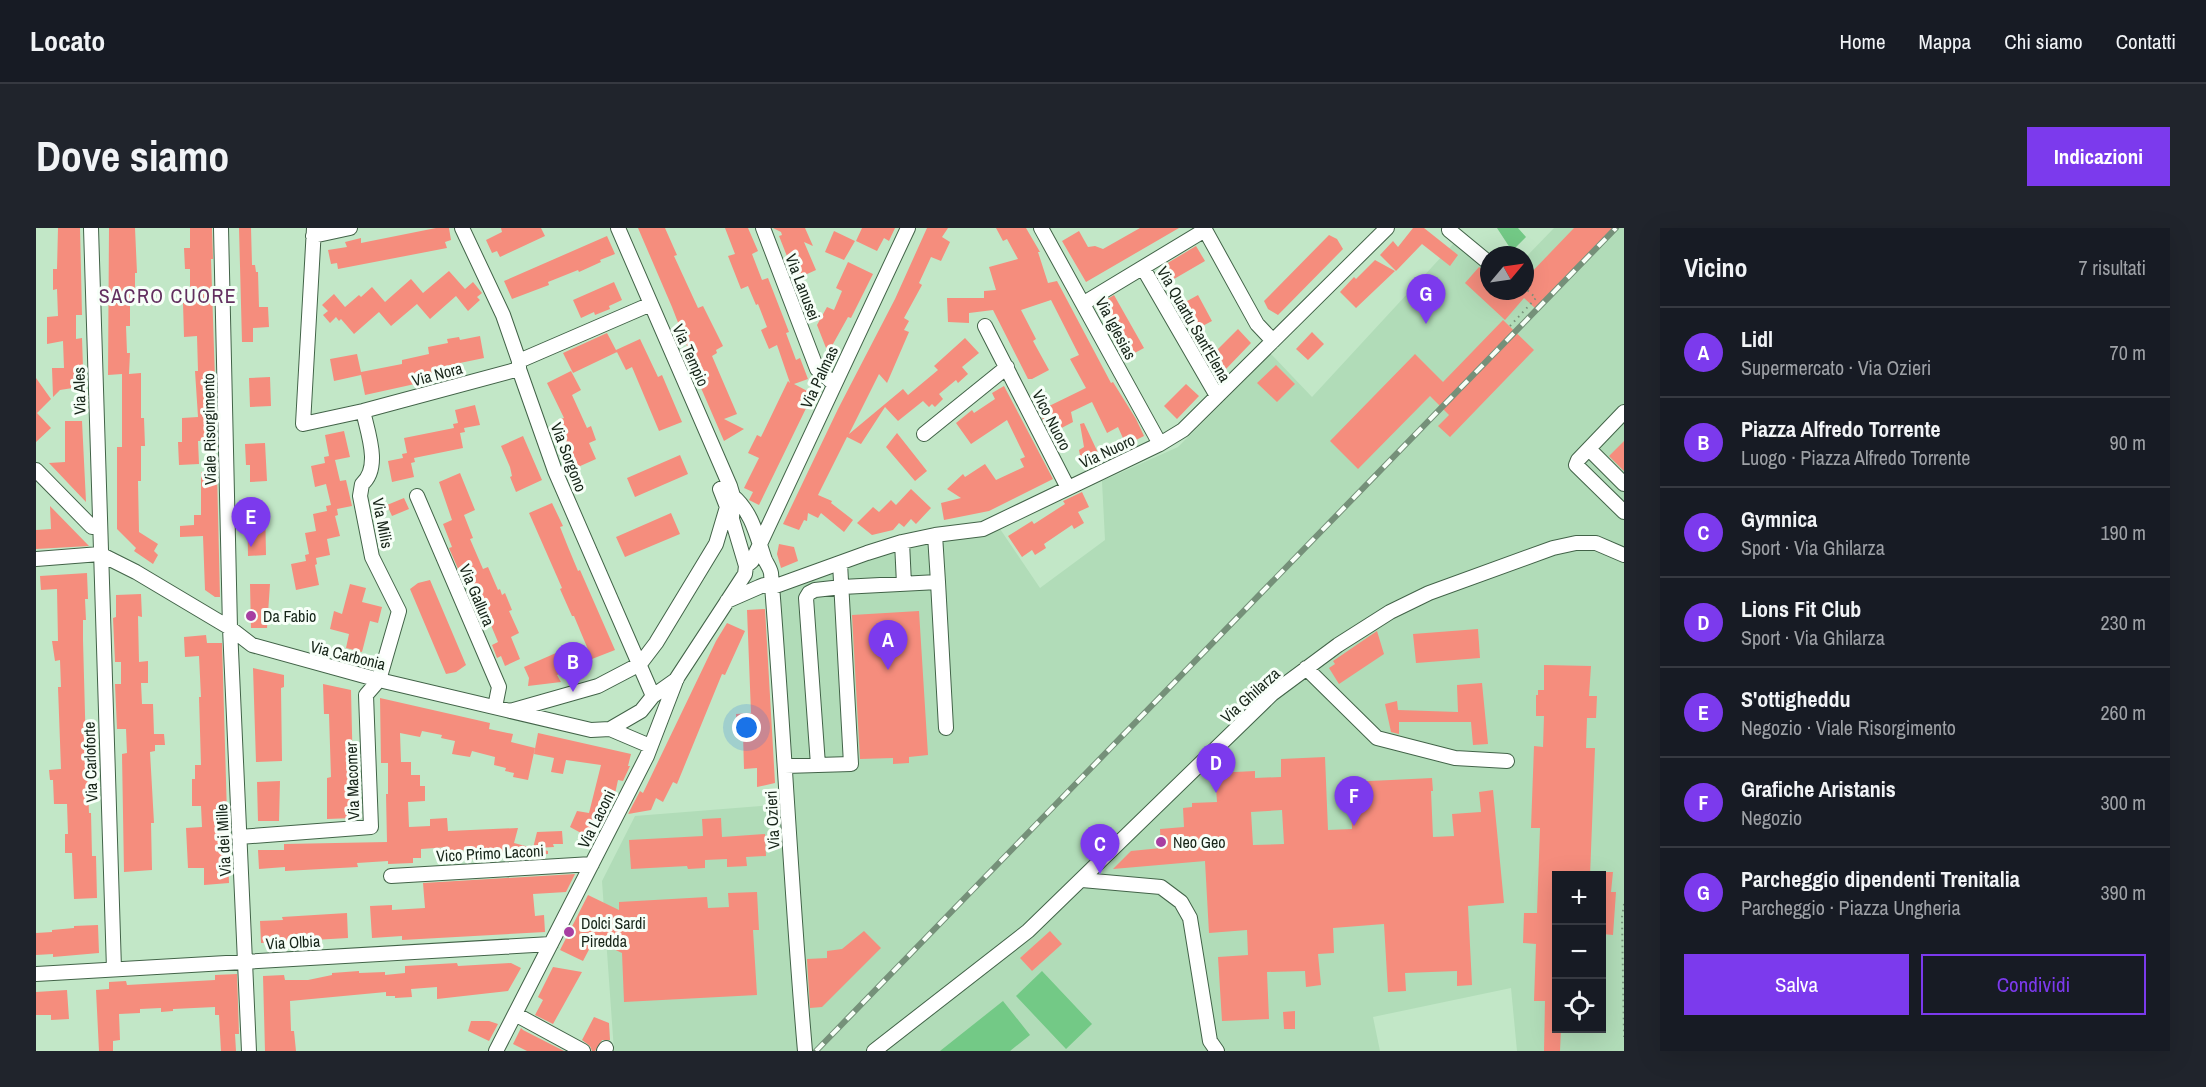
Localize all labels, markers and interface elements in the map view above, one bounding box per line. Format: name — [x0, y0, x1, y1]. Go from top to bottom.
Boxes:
text: Locato — [30, 22, 105, 60]
text: Home — [1840, 27, 1886, 56]
text: Mappa — [1919, 27, 1971, 56]
text: Chi siamo — [2004, 27, 2083, 56]
text: Contatti — [2116, 27, 2176, 56]
button: Indicazioni — [2027, 127, 2170, 186]
text: Dove siamo — [36, 128, 229, 184]
north arrow — [1480, 246, 1534, 300]
street label: Via Lanusei — [780, 250, 826, 324]
text: Vicino — [1684, 250, 1748, 285]
text: 7 risultati — [2079, 254, 2146, 281]
street label: Via Quartu Sant'Elena — [1152, 262, 1236, 386]
pin: G — [1406, 274, 1446, 324]
district label: SACRO CUORE — [99, 282, 237, 309]
street label: Via Iglesias — [1090, 293, 1142, 363]
street label: Via Tempio — [668, 320, 714, 390]
text: Lidl — [1741, 324, 1773, 354]
text: A — [1698, 339, 1709, 366]
text: 70 m — [2110, 339, 2146, 366]
street label: Via Palmas — [795, 342, 843, 412]
text: Supermercato · Via Ozieri — [1741, 354, 1931, 381]
street label: Via Nora — [409, 357, 465, 391]
street label: Via Ales — [68, 367, 90, 415]
street label: Viale Risorgimento — [197, 373, 221, 485]
street label: Vico Nuoro — [1027, 386, 1077, 454]
text: Piazza Alfredo Torrente — [1741, 414, 1941, 444]
street label: Via Sorgono — [546, 419, 592, 495]
street label: Via Nuoro — [1076, 429, 1138, 473]
text: B — [1698, 429, 1709, 456]
text: 90 m — [2110, 429, 2146, 456]
text: Luogo · Piazza Alfredo Torrente — [1741, 444, 1970, 471]
street label: Via Milis — [367, 496, 399, 550]
pin: E — [232, 498, 270, 547]
text: Gymnica — [1741, 504, 1817, 534]
text: C — [1698, 519, 1709, 546]
text: 190 m — [2100, 519, 2146, 546]
text: Sport · Via Ghilarza — [1741, 534, 1885, 561]
street label: Via Gallura — [454, 561, 500, 630]
text: Lions Fit Club — [1741, 594, 1861, 624]
place label: Da Fabio — [263, 605, 316, 627]
marker: Da Fabio — [244, 609, 258, 623]
text: D — [1698, 609, 1709, 636]
text: 230 m — [2100, 609, 2146, 636]
pin: A — [868, 620, 908, 670]
text: Sport · Via Ghilarza — [1741, 624, 1885, 651]
street label: Via Carbonia — [308, 635, 389, 675]
pin: B — [554, 642, 592, 692]
street label: Via Ghilarza — [1216, 662, 1285, 728]
text: S'ottigheddu — [1741, 684, 1851, 714]
text: E — [1698, 699, 1709, 726]
text: 260 m — [2100, 699, 2146, 726]
your location — [732, 713, 761, 742]
text: Negozio · Viale Risorgimento — [1741, 714, 1956, 741]
street label: Via Carloforte — [78, 721, 102, 803]
street label: Via Macomer — [340, 741, 364, 820]
pin: D — [1196, 744, 1236, 793]
text: Grafiche Aristanis — [1741, 774, 1896, 804]
pin: F — [1334, 776, 1374, 826]
street label: Via Laconi — [572, 786, 620, 852]
text: F — [1698, 789, 1709, 816]
text: 300 m — [2100, 789, 2146, 816]
street label: Via Ozieri — [759, 790, 785, 850]
street label: Via dei Mille — [210, 803, 236, 877]
text: Negozio — [1741, 804, 1802, 831]
pin: C — [1080, 824, 1120, 874]
place label: Neo Geo — [1173, 831, 1226, 853]
marker: Neo Geo — [1154, 835, 1168, 849]
street label: Vico Primo Laconi — [436, 839, 544, 867]
text: Parcheggio dipendenti Trenitalia — [1741, 864, 2020, 894]
map controls — [1552, 871, 1606, 1033]
button: + — [1552, 871, 1606, 925]
text: G — [1697, 879, 1710, 906]
text: 390 m — [2100, 879, 2146, 906]
text: Parcheggio · Piazza Ungheria — [1741, 894, 1961, 921]
place label: Dolci Sardi Piredda — [581, 912, 646, 952]
marker: Dolci Sardi Piredda — [562, 925, 576, 939]
button: − — [1552, 925, 1606, 979]
street label: Via Olbia — [265, 930, 321, 954]
button: Salva — [1684, 954, 1909, 1015]
button: Condividi — [1921, 954, 2146, 1015]
button: locate — [1552, 979, 1606, 1033]

